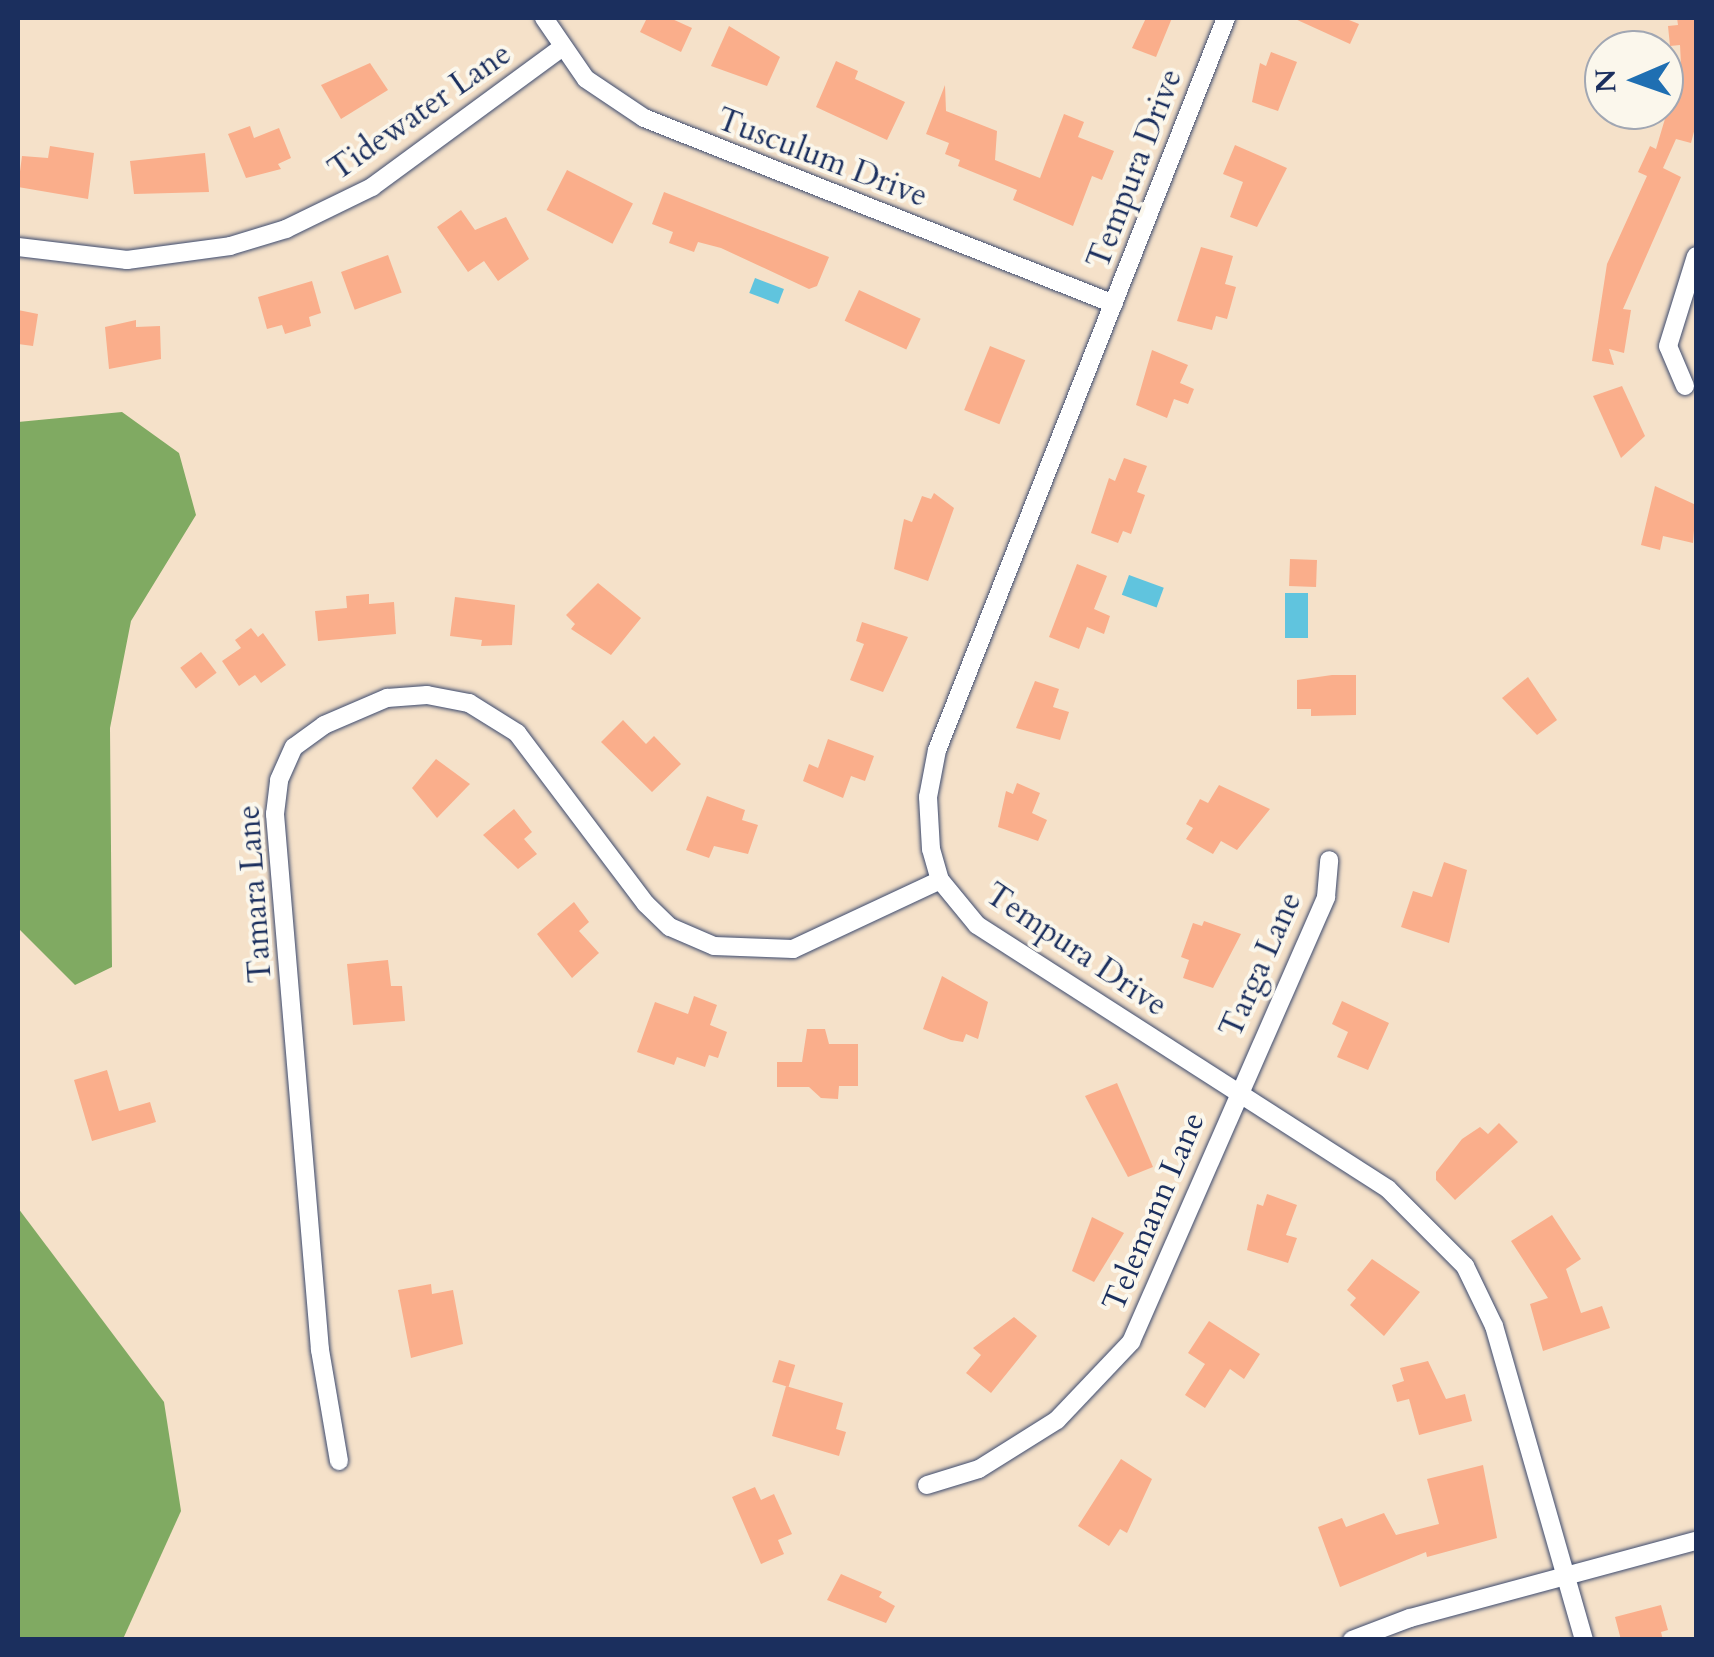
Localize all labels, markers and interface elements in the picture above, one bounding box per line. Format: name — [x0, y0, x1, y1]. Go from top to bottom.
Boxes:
north arrow — [1584, 30, 1684, 130]
street label: Tidewater Lane — [321, 35, 519, 189]
street label: Tempura Drive — [1079, 64, 1191, 274]
text: N — [1587, 68, 1625, 94]
street label: Tusculum Drive — [711, 100, 933, 216]
street label: Tamara Lane — [230, 804, 280, 984]
street label: Tempura Drive — [978, 875, 1174, 1025]
street label: Targa Lane — [1212, 886, 1310, 1044]
street label: Telemann Lane — [1095, 1107, 1213, 1317]

